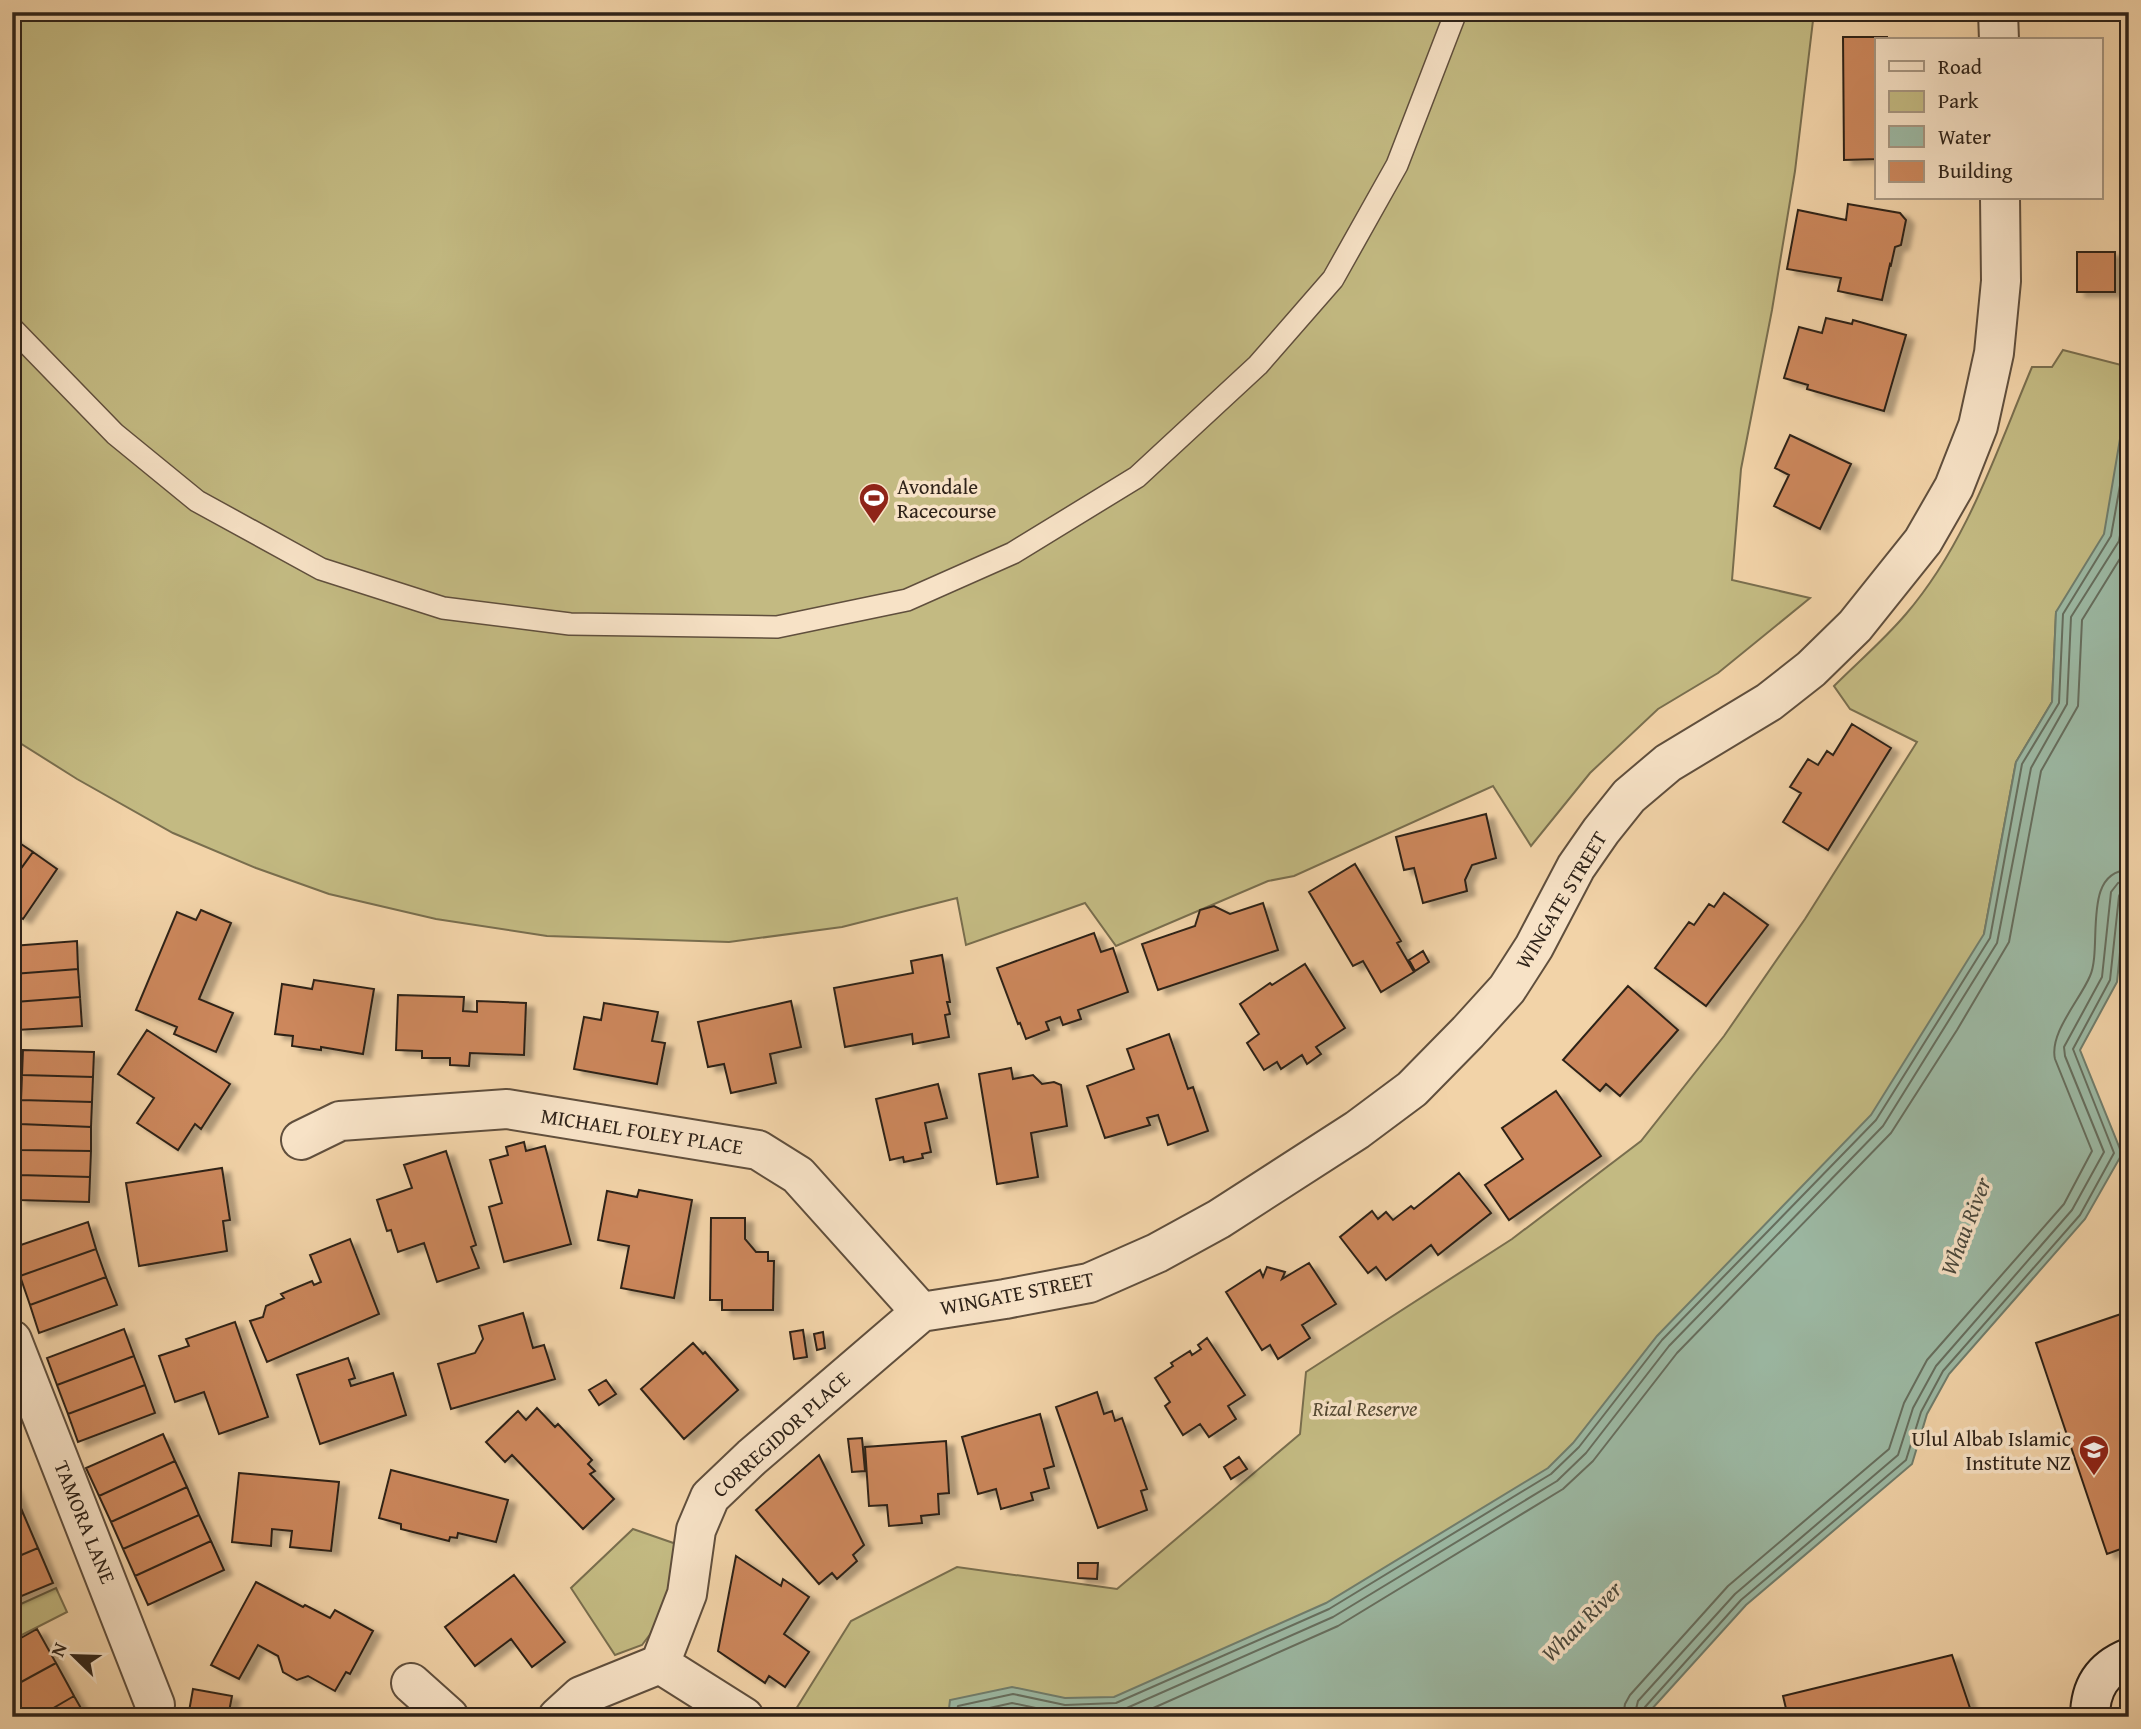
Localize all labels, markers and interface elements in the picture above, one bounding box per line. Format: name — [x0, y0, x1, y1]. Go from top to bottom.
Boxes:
legend — [1875, 38, 2102, 200]
text: Road — [1938, 51, 1983, 82]
text: Park — [1938, 85, 1979, 116]
text: Water — [1938, 121, 1991, 152]
text: Building — [1938, 155, 2013, 186]
place label: Avondale Racecourse — [897, 471, 997, 526]
sports icon: Avondale Racecourse — [857, 481, 891, 525]
street label: WINGATE STREET — [1507, 825, 1615, 975]
street label: MICHAEL FOLEY PLACE — [539, 1100, 746, 1162]
water label: Whau River — [1931, 1171, 1999, 1280]
street label: WINGATE STREET — [937, 1263, 1097, 1323]
street label: CORREGIDOR PLACE — [705, 1363, 857, 1504]
park label: Rizal Reserve — [1311, 1393, 1418, 1424]
place label: Ulul Albab Islamic Institute NZ — [1911, 1423, 2071, 1478]
school or university icon: Ulul Albab Islamic Institute NZ — [2077, 1433, 2111, 1477]
street label: TAMORA LANE — [46, 1456, 124, 1588]
water label: Whau River — [1533, 1572, 1630, 1669]
north arrow — [38, 1620, 108, 1690]
text: N — [43, 1638, 74, 1661]

